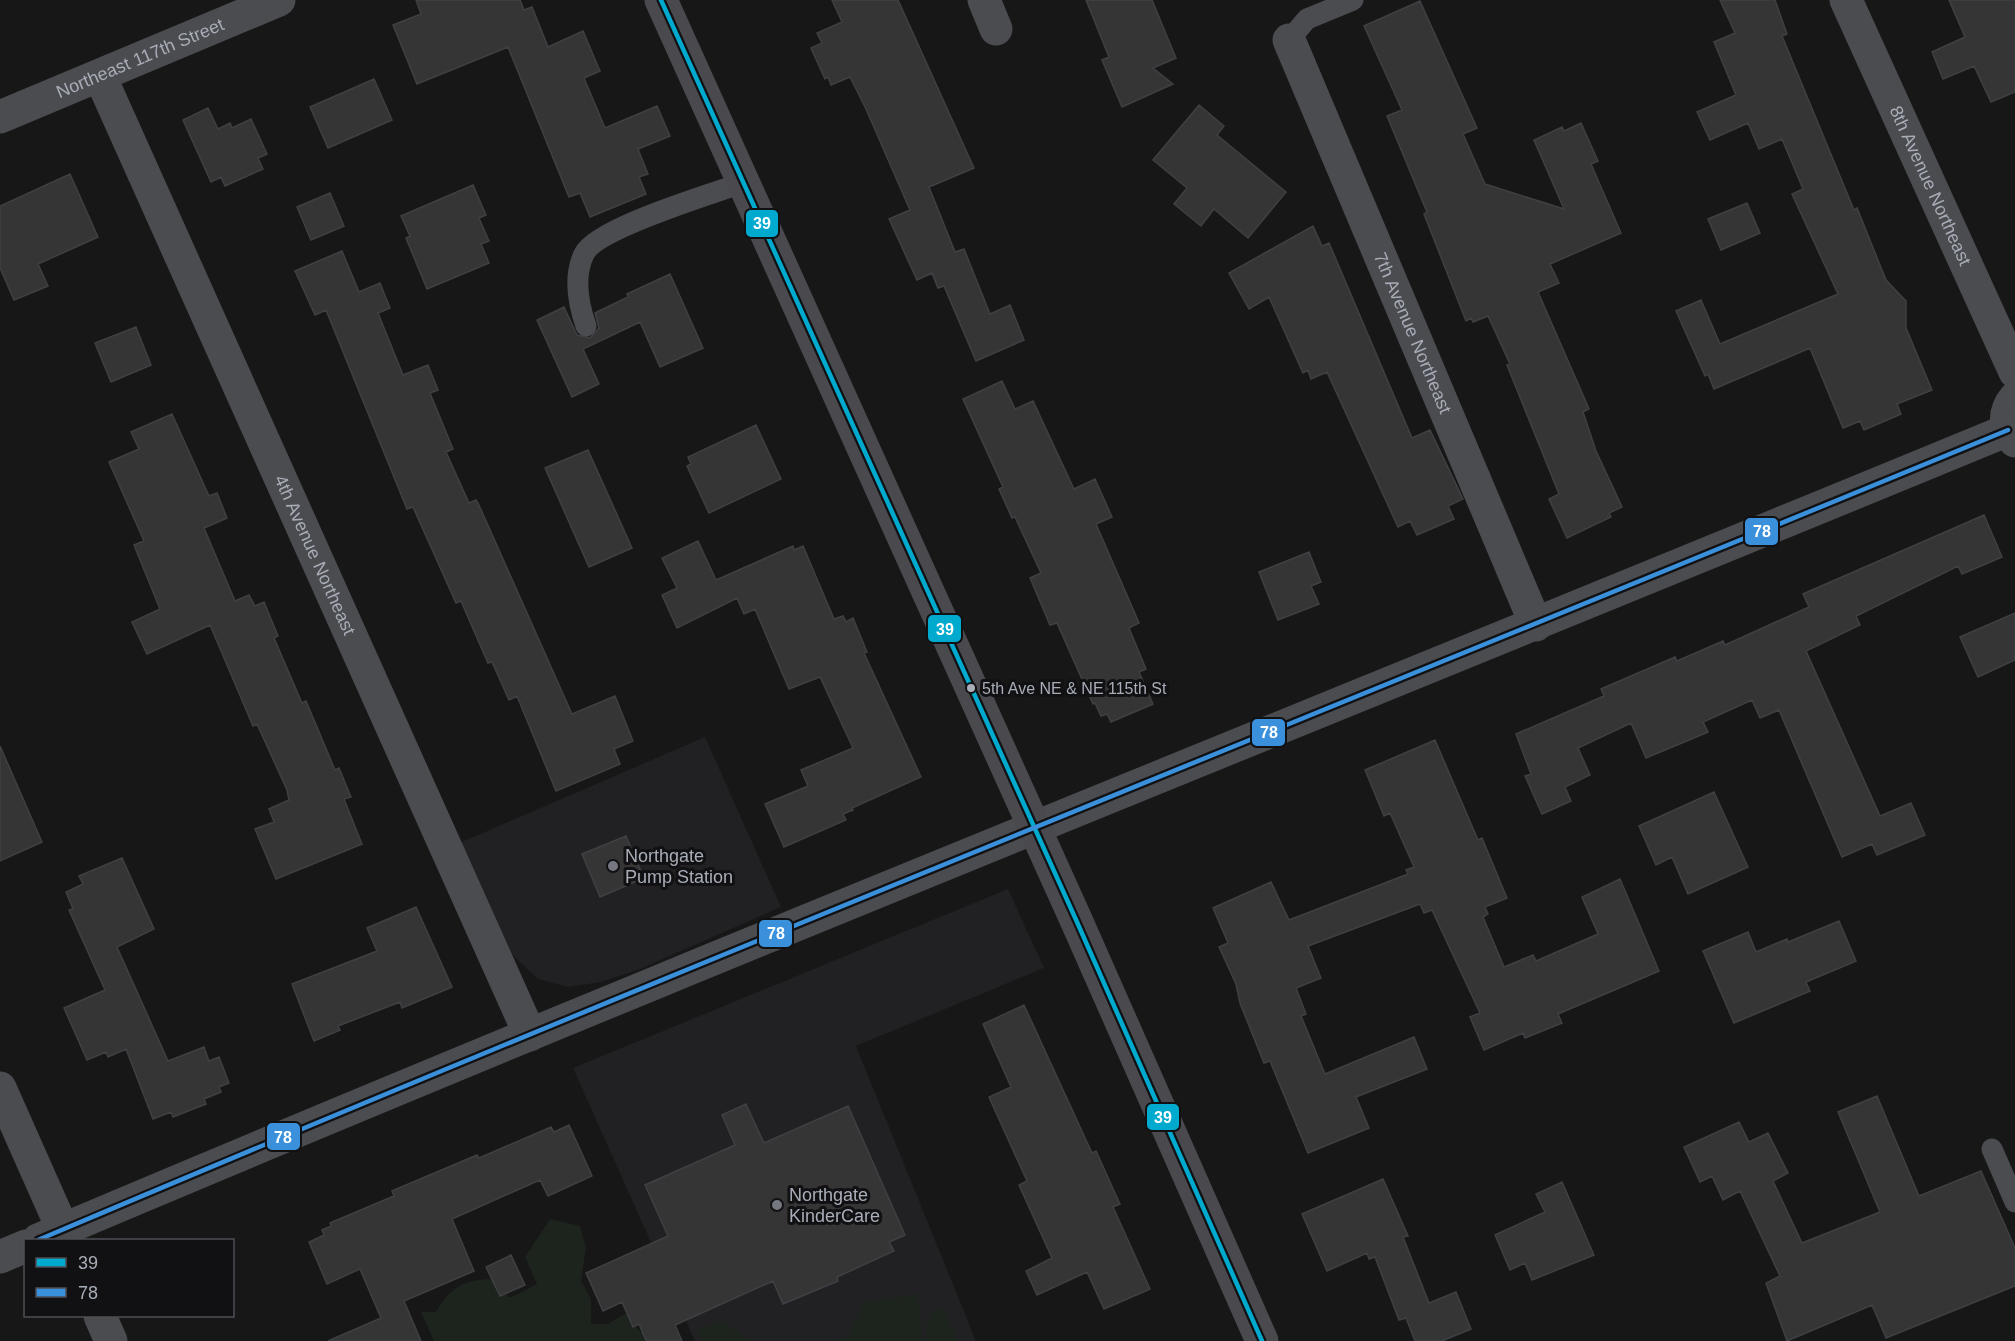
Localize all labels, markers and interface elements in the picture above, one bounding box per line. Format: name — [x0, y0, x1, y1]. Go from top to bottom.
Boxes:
street label: Northeast 117th Street — [53, 14, 227, 102]
street label: 8th Avenue Northeast — [1886, 103, 1975, 269]
line badge: 39 — [745, 209, 779, 238]
text: 39 — [753, 215, 771, 232]
street label: 7th Avenue Northeast — [1370, 249, 1456, 416]
street label: 4th Avenue Northeast — [270, 472, 359, 638]
line badge: 78 — [1744, 517, 1779, 546]
text: 78 — [1753, 523, 1771, 540]
line badge: 39 — [927, 614, 962, 643]
text: 39 — [936, 621, 954, 638]
place label: 5th Ave NE & NE 115th St — [982, 680, 1167, 697]
marker: 5th Ave NE & NE 115th St — [965, 682, 977, 694]
line badge: 78 — [1251, 718, 1286, 747]
text: 78 — [1260, 724, 1278, 741]
place label: Northgate Pump Station — [625, 846, 733, 887]
marker: Northgate Pump Station — [606, 859, 620, 873]
line badge: 78 — [758, 919, 793, 948]
text: 78 — [767, 925, 785, 942]
line badge: 39 — [1146, 1103, 1180, 1131]
text: 39 — [1154, 1109, 1172, 1126]
line badge: 78 — [266, 1122, 301, 1151]
text: 78 — [274, 1129, 292, 1146]
place label: Northgate KinderCare — [789, 1185, 880, 1226]
marker: Northgate KinderCare — [770, 1198, 784, 1212]
legend — [24, 1239, 234, 1317]
text: 39 — [78, 1253, 98, 1273]
text: 78 — [78, 1283, 98, 1303]

